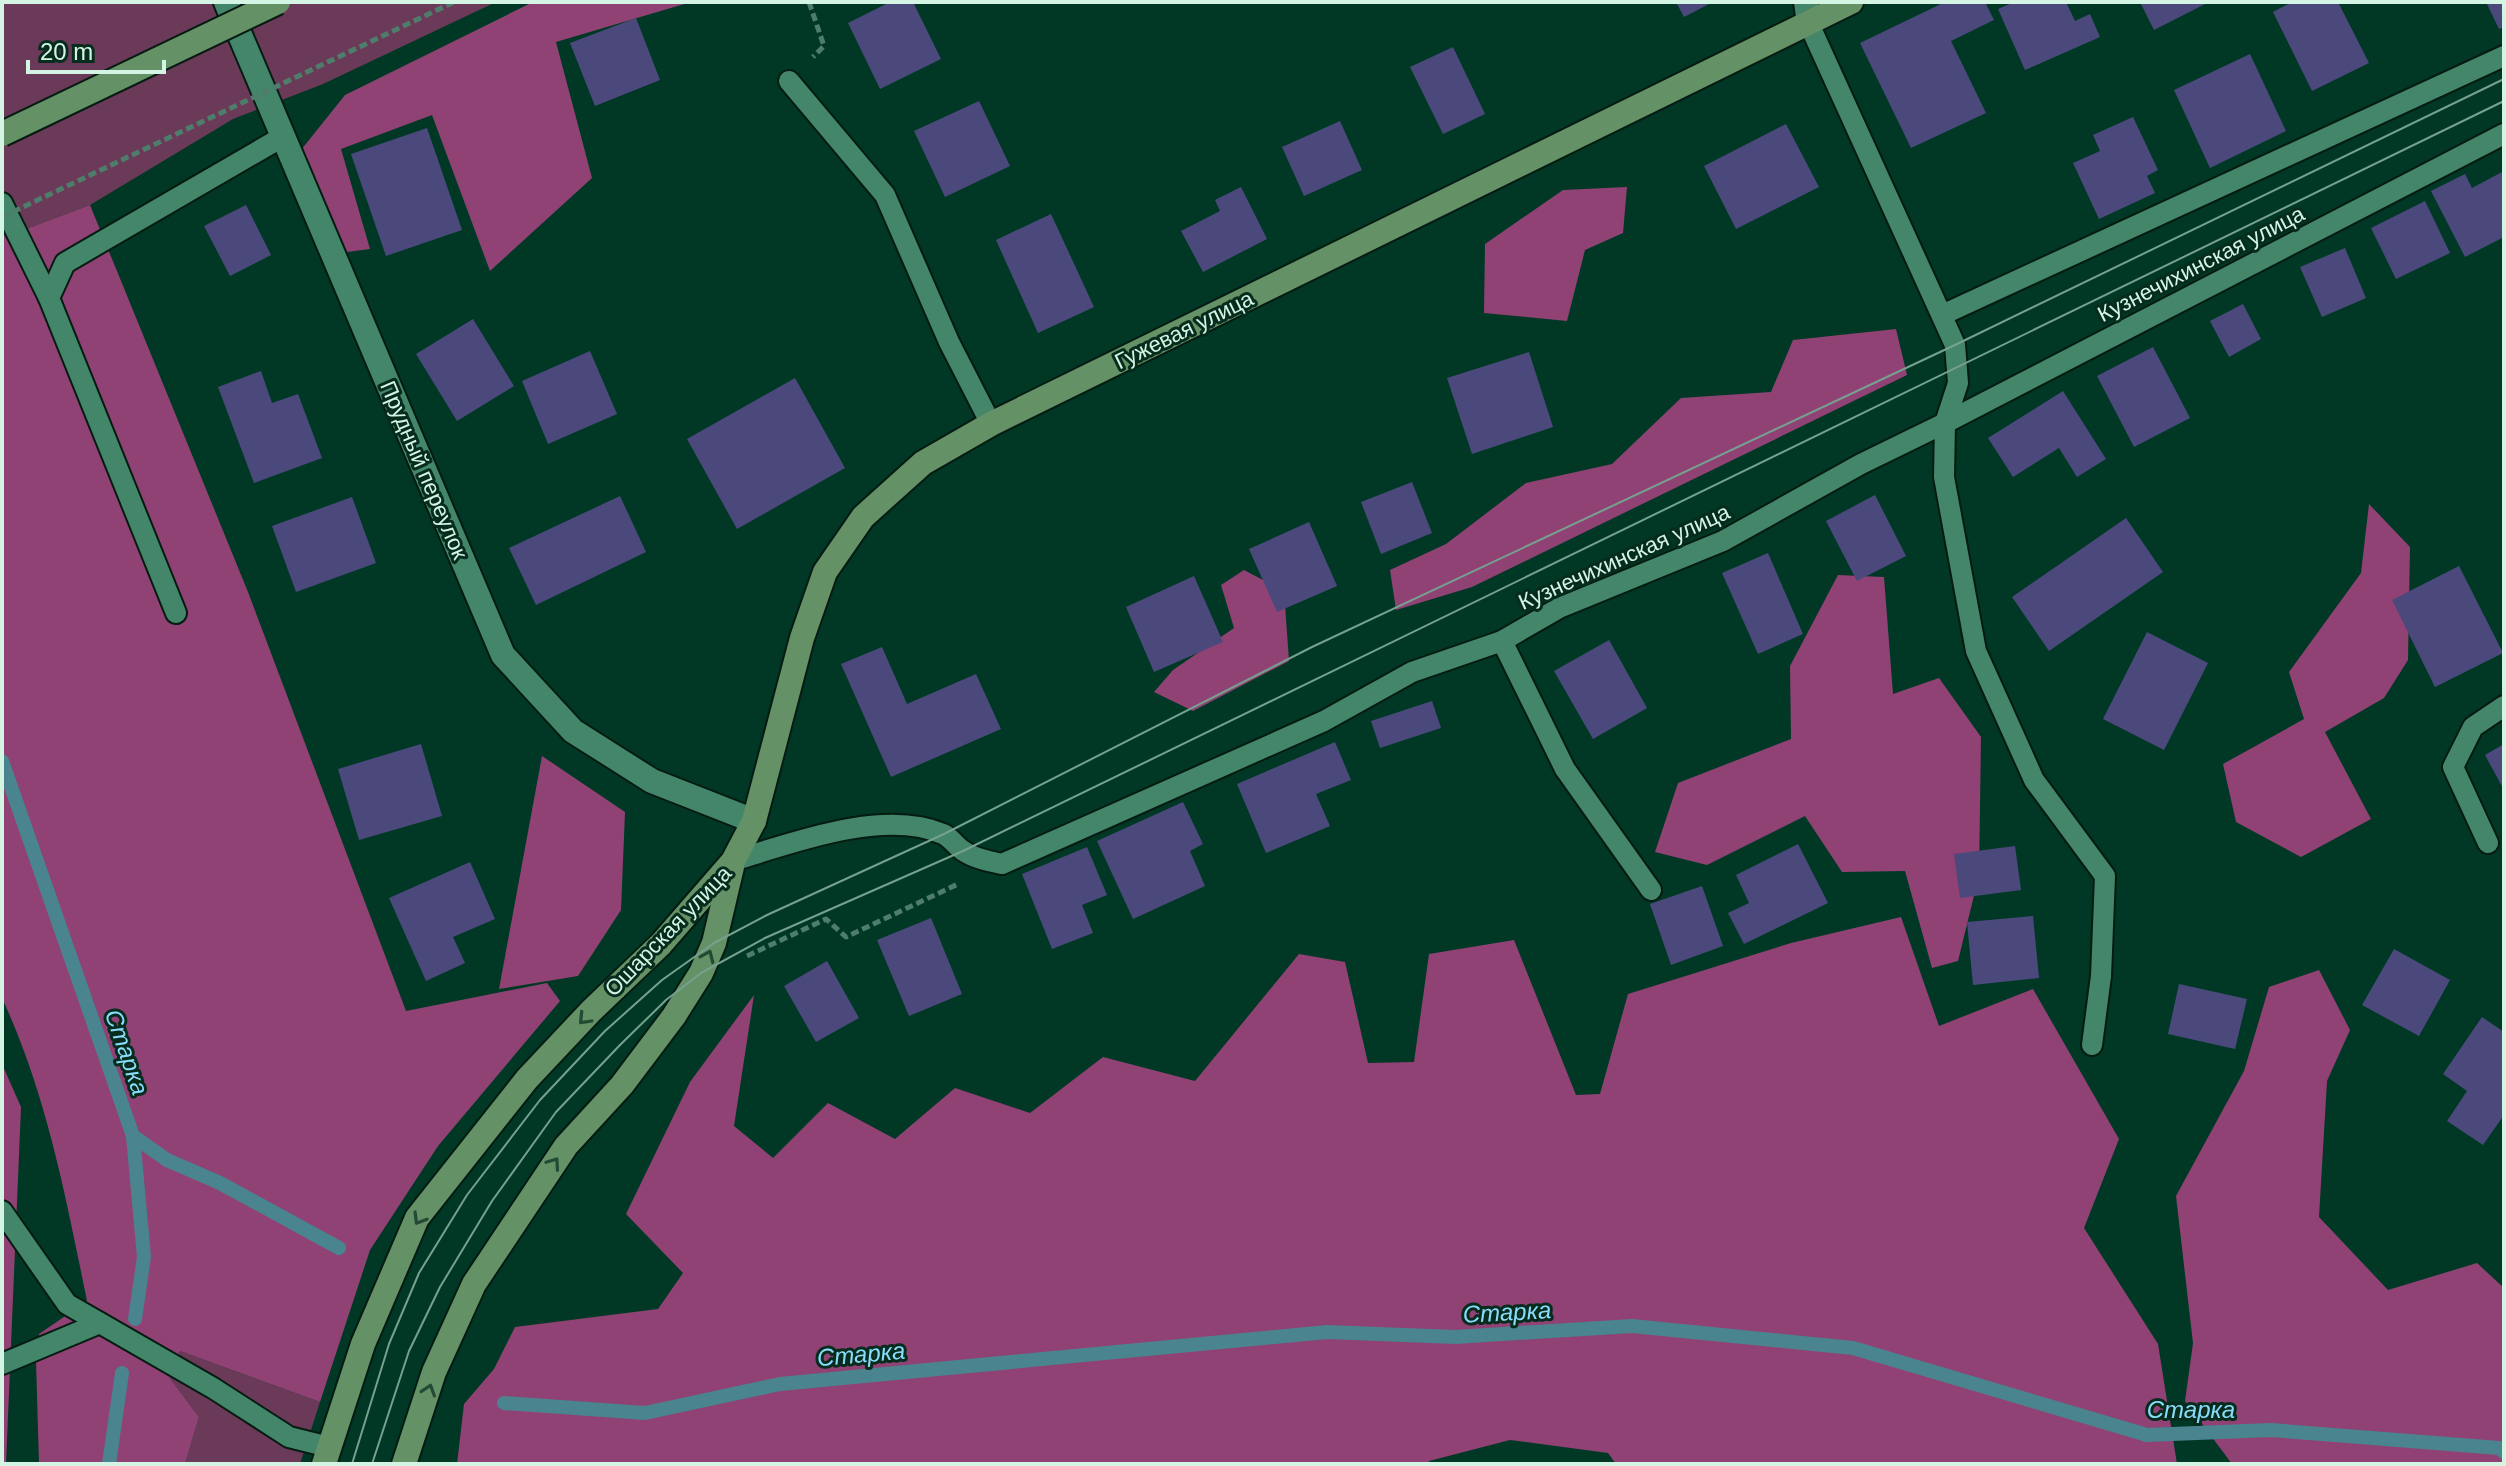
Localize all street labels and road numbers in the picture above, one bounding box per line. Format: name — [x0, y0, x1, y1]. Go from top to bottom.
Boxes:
street label: Кузнечихинская улица — [2093, 201, 2309, 327]
street label: Гужевая улица — [1111, 285, 1258, 374]
street label: Прудный переулок — [375, 377, 473, 563]
street label: Кузнечихинская улица — [1515, 499, 1734, 615]
street label: Ошарская улица — [600, 860, 737, 1001]

